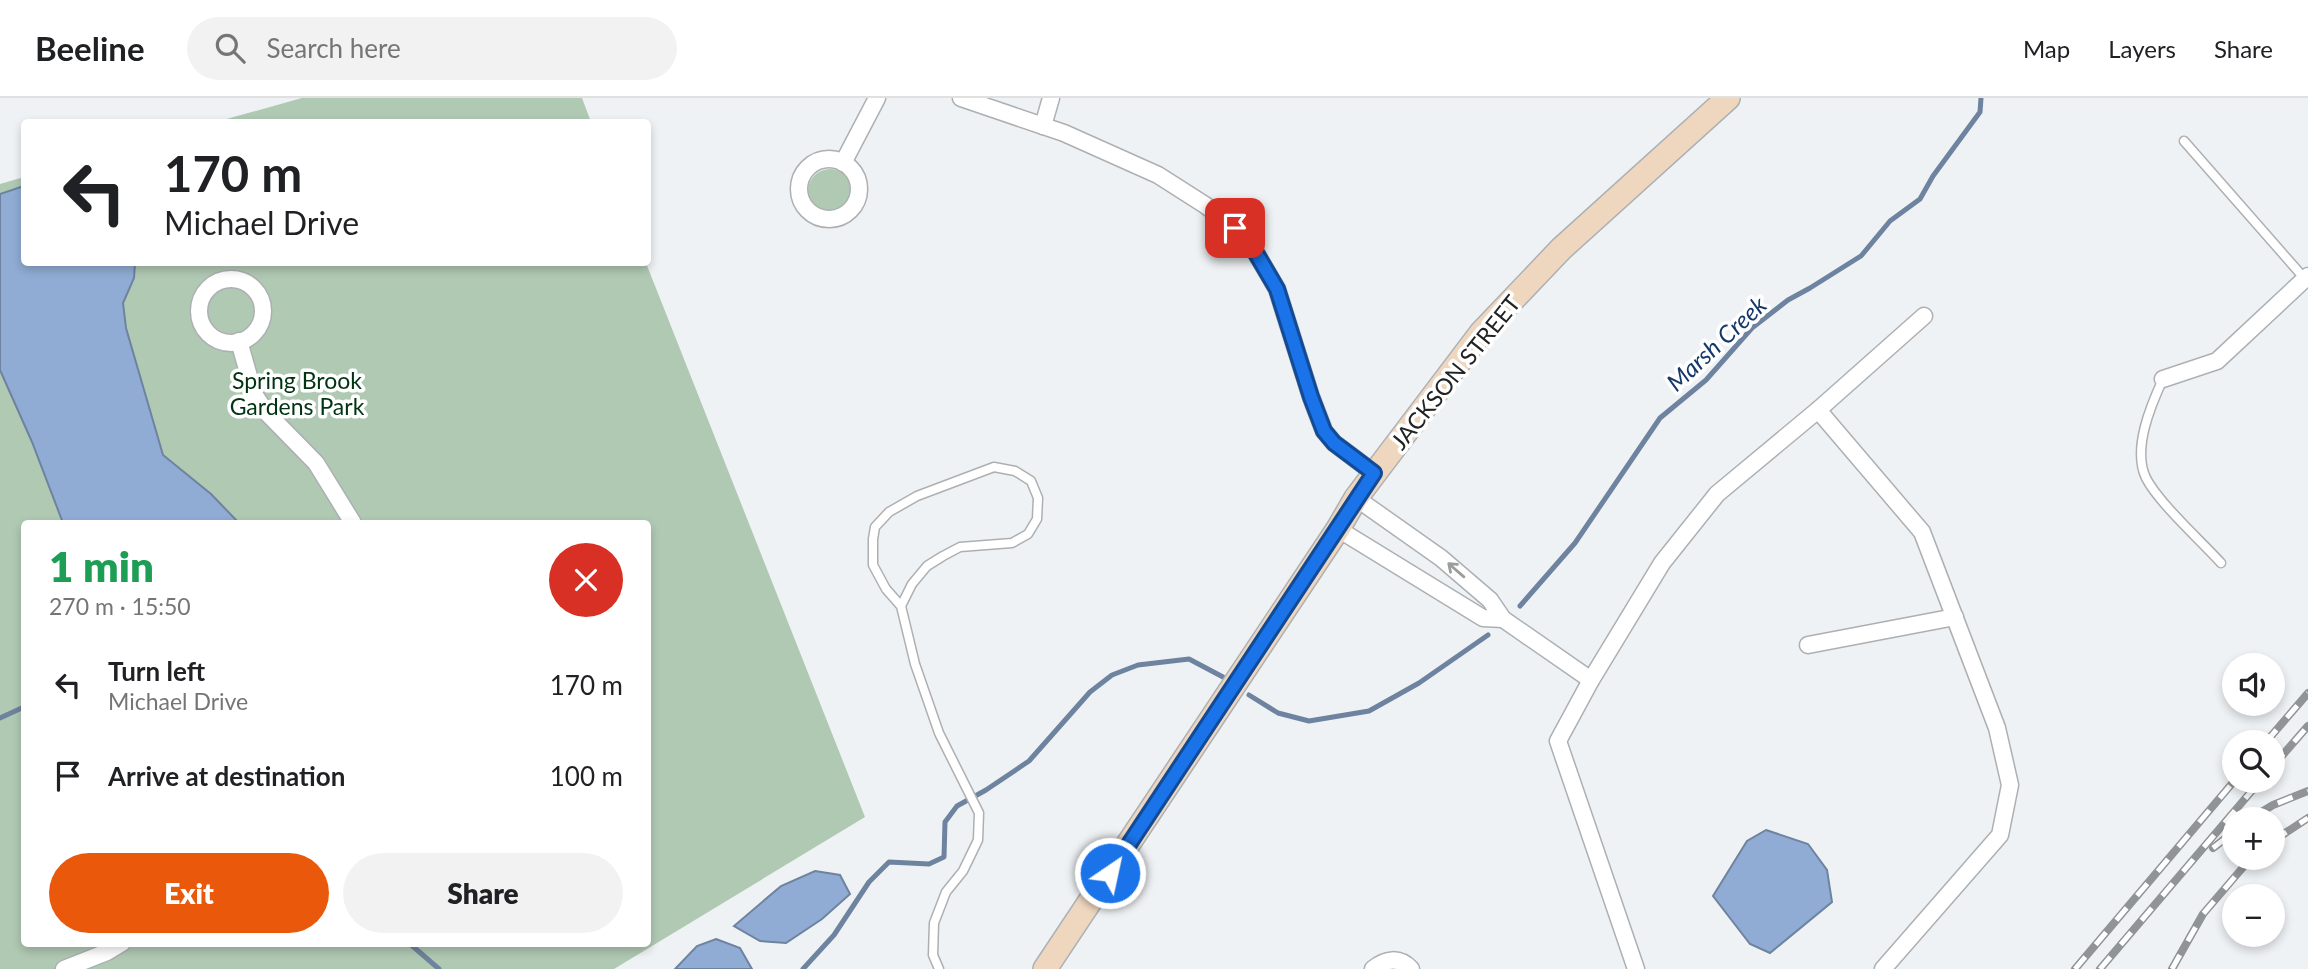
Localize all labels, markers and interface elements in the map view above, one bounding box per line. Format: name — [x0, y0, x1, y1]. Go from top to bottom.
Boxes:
search box — [187, 17, 677, 80]
text: Beeline — [35, 28, 145, 68]
icon: search — [211, 29, 249, 67]
text: Search here — [267, 32, 401, 64]
text: Map — [2023, 34, 2070, 63]
text: Layers — [2108, 34, 2176, 63]
text: Share — [2214, 34, 2273, 63]
text: 170 m — [164, 144, 302, 202]
icon: left — [49, 147, 140, 238]
pin — [1205, 198, 1265, 258]
text: Michael Drive — [164, 203, 359, 242]
icon: arrive — [1216, 209, 1254, 247]
street label: JACKSON STREET — [1384, 289, 1526, 455]
water label: Marsh Creek — [1660, 289, 1772, 396]
park label: Spring Brook Gardens Park — [230, 366, 365, 420]
text: 1 min — [49, 541, 154, 591]
button: close — [549, 543, 623, 617]
one-way arrow — [1448, 562, 1466, 578]
text: 270 m · 15:50 — [49, 592, 191, 620]
map controls — [2222, 653, 2285, 947]
button: sound — [2222, 653, 2285, 716]
text: Turn left — [108, 655, 205, 687]
icon: left — [49, 666, 87, 704]
text: 170 m — [550, 669, 623, 701]
text: Michael Drive — [108, 687, 248, 715]
button: search — [2222, 730, 2285, 793]
icon: arrive — [49, 757, 87, 795]
text: Arrive at destination — [108, 760, 345, 792]
text: 100 m — [550, 760, 623, 792]
button: + — [2222, 807, 2285, 870]
position arrow — [1073, 836, 1147, 910]
button: Exit — [49, 853, 329, 933]
button: Share — [343, 853, 623, 933]
button: − — [2222, 884, 2285, 947]

